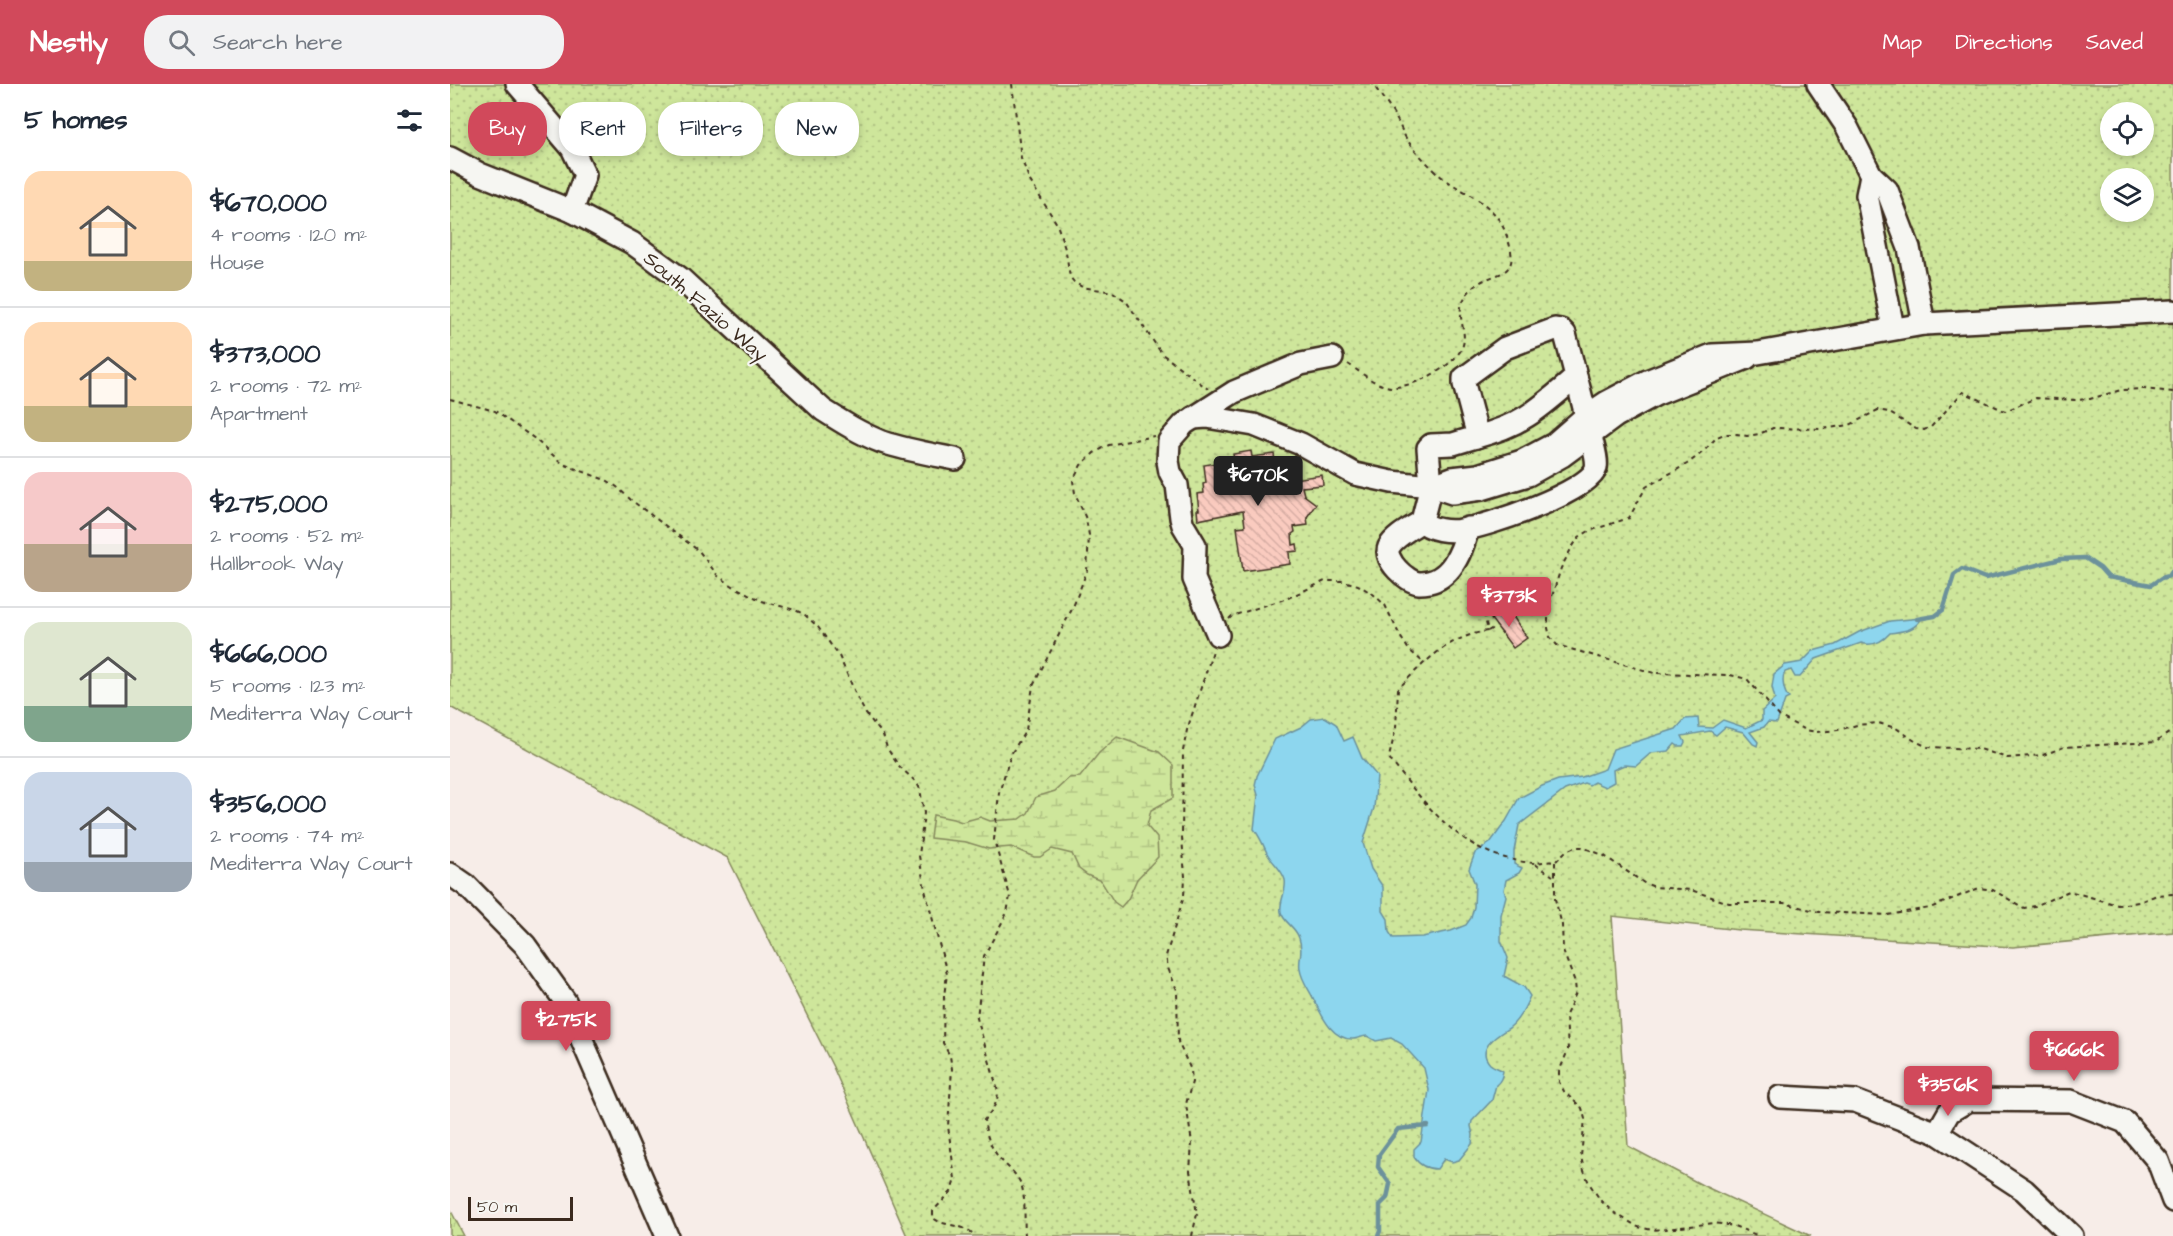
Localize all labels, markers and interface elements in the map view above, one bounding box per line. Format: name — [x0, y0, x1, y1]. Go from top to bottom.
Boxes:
search box — [144, 15, 564, 69]
text: Nestly — [30, 23, 108, 62]
icon: search — [165, 26, 198, 59]
text: Search here — [213, 27, 343, 58]
text: Map — [1882, 28, 1922, 57]
text: Directions — [1955, 28, 2053, 57]
text: Saved — [2086, 28, 2143, 57]
text: 5 homes — [24, 102, 128, 138]
chip: Buy — [468, 102, 547, 156]
chip: Rent — [559, 102, 646, 156]
chip: Filters — [658, 102, 763, 156]
chip: New — [775, 102, 859, 156]
map controls — [2100, 102, 2154, 222]
button: locate — [2100, 102, 2154, 156]
icon: filters — [393, 104, 426, 137]
button: layers — [2100, 168, 2154, 222]
text: $670,000 — [210, 185, 327, 221]
icon: home — [72, 195, 144, 267]
text: 4 rooms · 120 m² — [210, 221, 367, 249]
street label: South Fazio Way — [636, 245, 774, 369]
text: House — [210, 249, 264, 277]
text: $373,000 — [210, 336, 321, 372]
icon: home — [72, 346, 144, 418]
text: 2 rooms · 72 m² — [210, 372, 362, 400]
text: Apartment — [210, 400, 308, 428]
pin: $670K — [1216, 456, 1300, 507]
text: $670K — [1228, 461, 1288, 489]
text: $275,000 — [210, 486, 328, 522]
icon: home — [72, 496, 144, 568]
text: 2 rooms · 52 m² — [210, 522, 364, 550]
text: Hallbrook Way — [210, 550, 344, 578]
pin: $373K — [1467, 577, 1551, 628]
text: $373K — [1481, 582, 1537, 610]
text: $666,000 — [210, 636, 327, 672]
icon: home — [72, 646, 144, 718]
text: 5 rooms · 123 m² — [210, 672, 365, 700]
text: Mediterra Way Court — [210, 700, 412, 728]
text: $356,000 — [210, 786, 326, 822]
icon: home — [72, 796, 144, 868]
text: 2 rooms · 74 m² — [210, 822, 364, 850]
text: Mediterra Way Court — [210, 850, 412, 878]
pin: $275K — [524, 1001, 608, 1052]
text: $275K — [535, 1006, 597, 1034]
pin: $666K — [2032, 1031, 2116, 1082]
text: $666K — [2044, 1036, 2104, 1064]
pin: $356K — [1906, 1066, 1990, 1117]
text: $356K — [1918, 1071, 1978, 1099]
scale bar — [468, 1194, 573, 1222]
text: 50 m — [477, 1196, 517, 1218]

